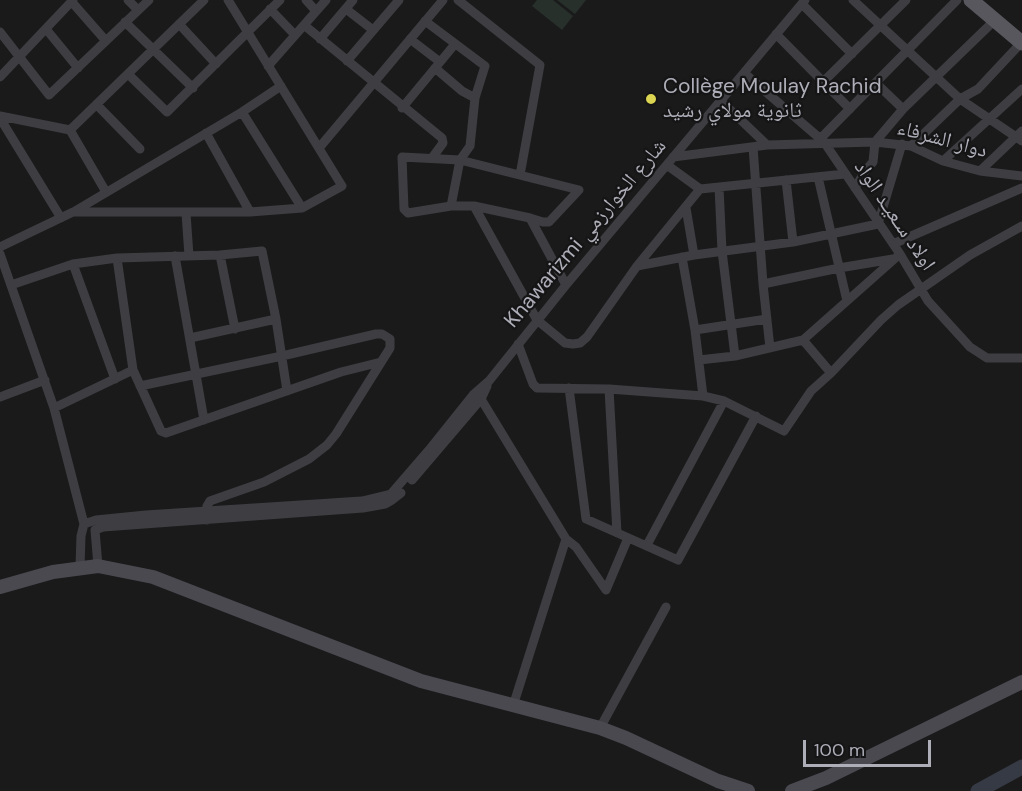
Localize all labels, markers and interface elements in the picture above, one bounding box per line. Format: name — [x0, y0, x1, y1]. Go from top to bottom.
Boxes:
place label: Collège Moulay Rachid ثانوية مولاي رشيد — [663, 74, 882, 124]
marker: Collège Moulay Rachid ثانوية مولاي رشيد — [644, 92, 658, 106]
street label: دوار الشرفاء — [894, 116, 990, 164]
street label: Khawarizmi شارع الخوارزمي — [500, 135, 672, 333]
street label: اولاد سـعيـد الواد — [848, 156, 940, 276]
scale bar — [806, 728, 934, 766]
text: 100 m — [814, 738, 865, 762]

